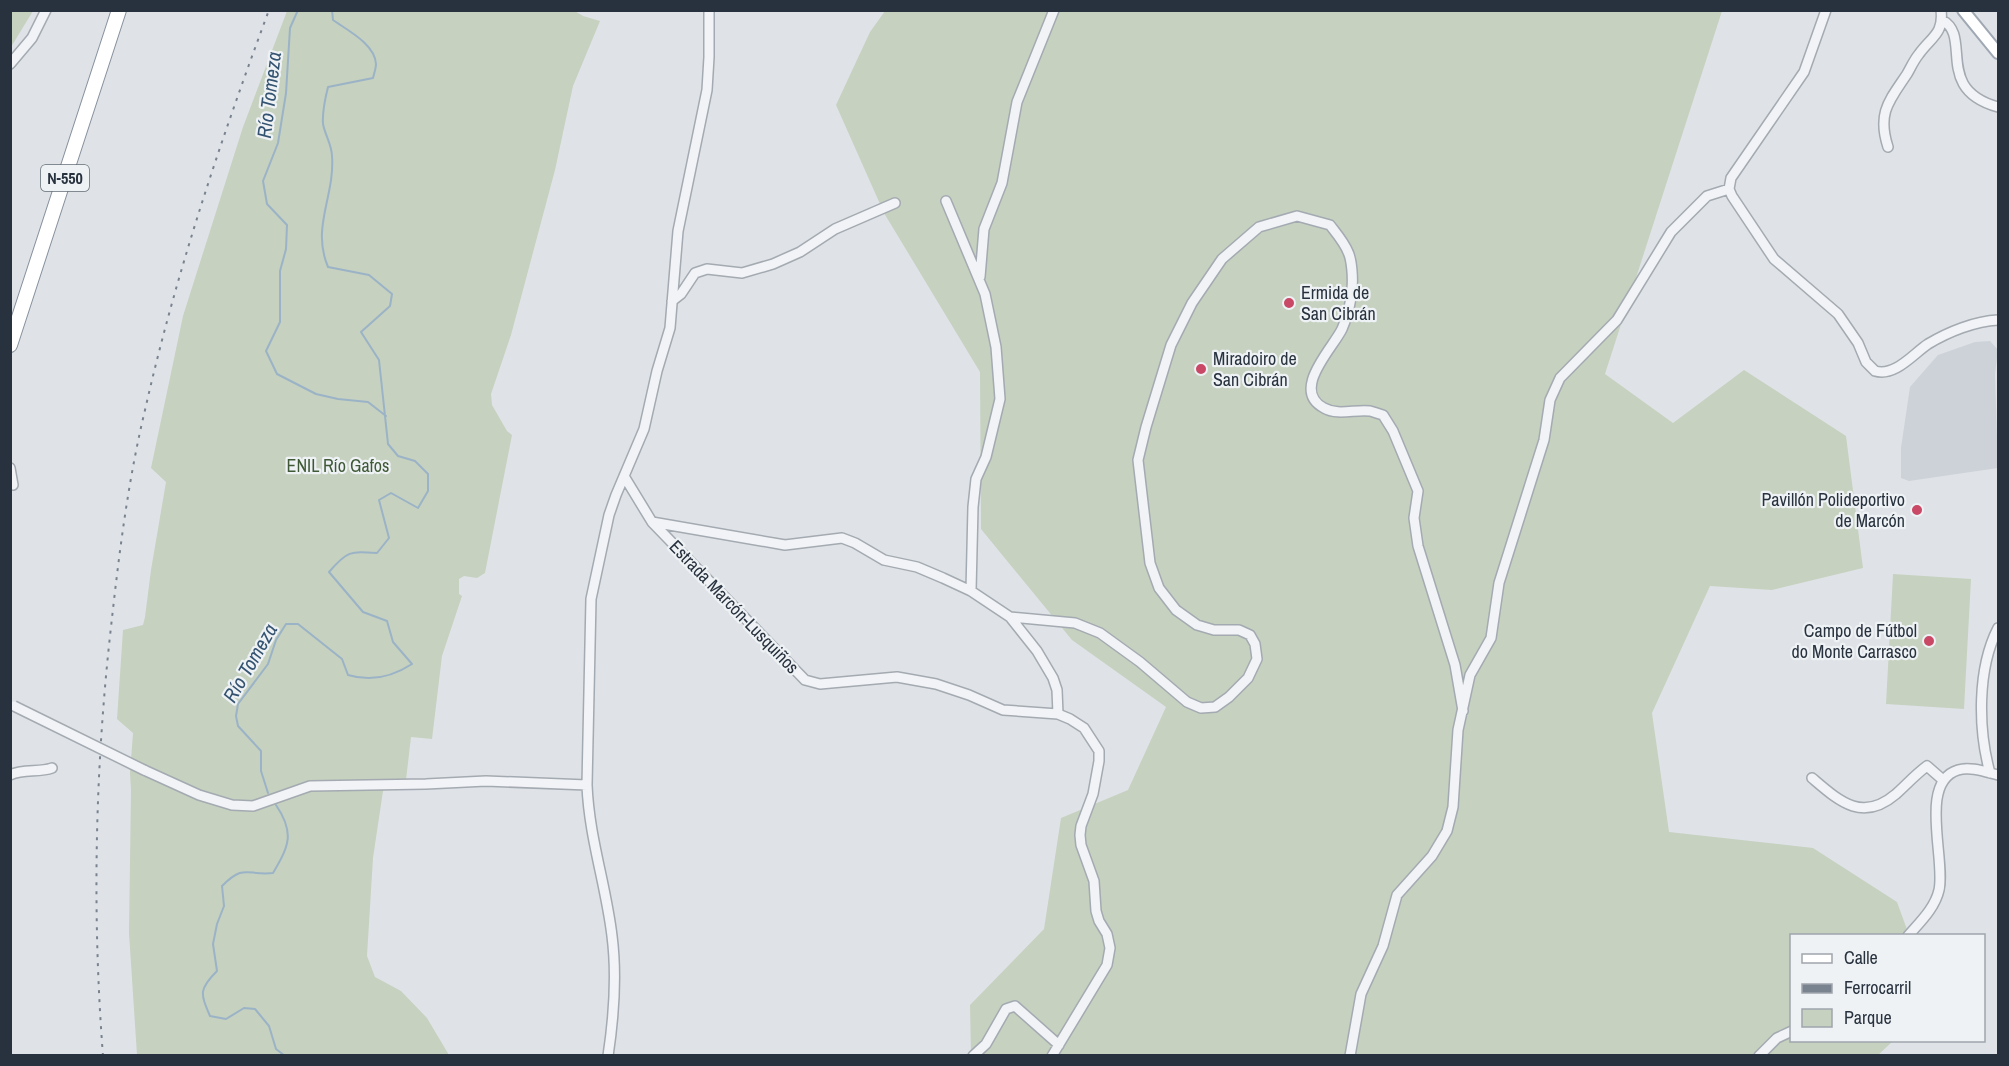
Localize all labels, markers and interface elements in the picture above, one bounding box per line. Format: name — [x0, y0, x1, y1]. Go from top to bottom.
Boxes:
water label: Río Tomeza — [250, 50, 287, 140]
road number: N-550 — [41, 165, 89, 191]
place label: Ermida de San Cibrán — [1301, 280, 1376, 326]
marker: Ermida de San Cibrán — [1282, 296, 1296, 310]
place label: Miradoiro de San Cibrán — [1213, 346, 1297, 392]
marker: Miradoiro de San Cibrán — [1194, 362, 1208, 376]
park label: ENIL Río Gafos — [287, 453, 389, 478]
place label: Pavillón Polideportivo de Marcón — [1761, 487, 1905, 533]
marker: Pavillón Polideportivo de Marcón — [1910, 503, 1924, 517]
street label: Estrada Marcón-Lusquiños — [664, 534, 805, 679]
water label: Río Tomeza — [216, 618, 283, 707]
place label: Campo de Fútbol do Monte Carrasco — [1791, 618, 1917, 664]
marker: Campo de Fútbol do Monte Carrasco — [1922, 634, 1936, 648]
legend — [1790, 934, 1985, 1042]
text: Calle — [1844, 945, 1878, 970]
text: Ferrocarril — [1844, 975, 1911, 1000]
text: Parque — [1844, 1005, 1892, 1030]

